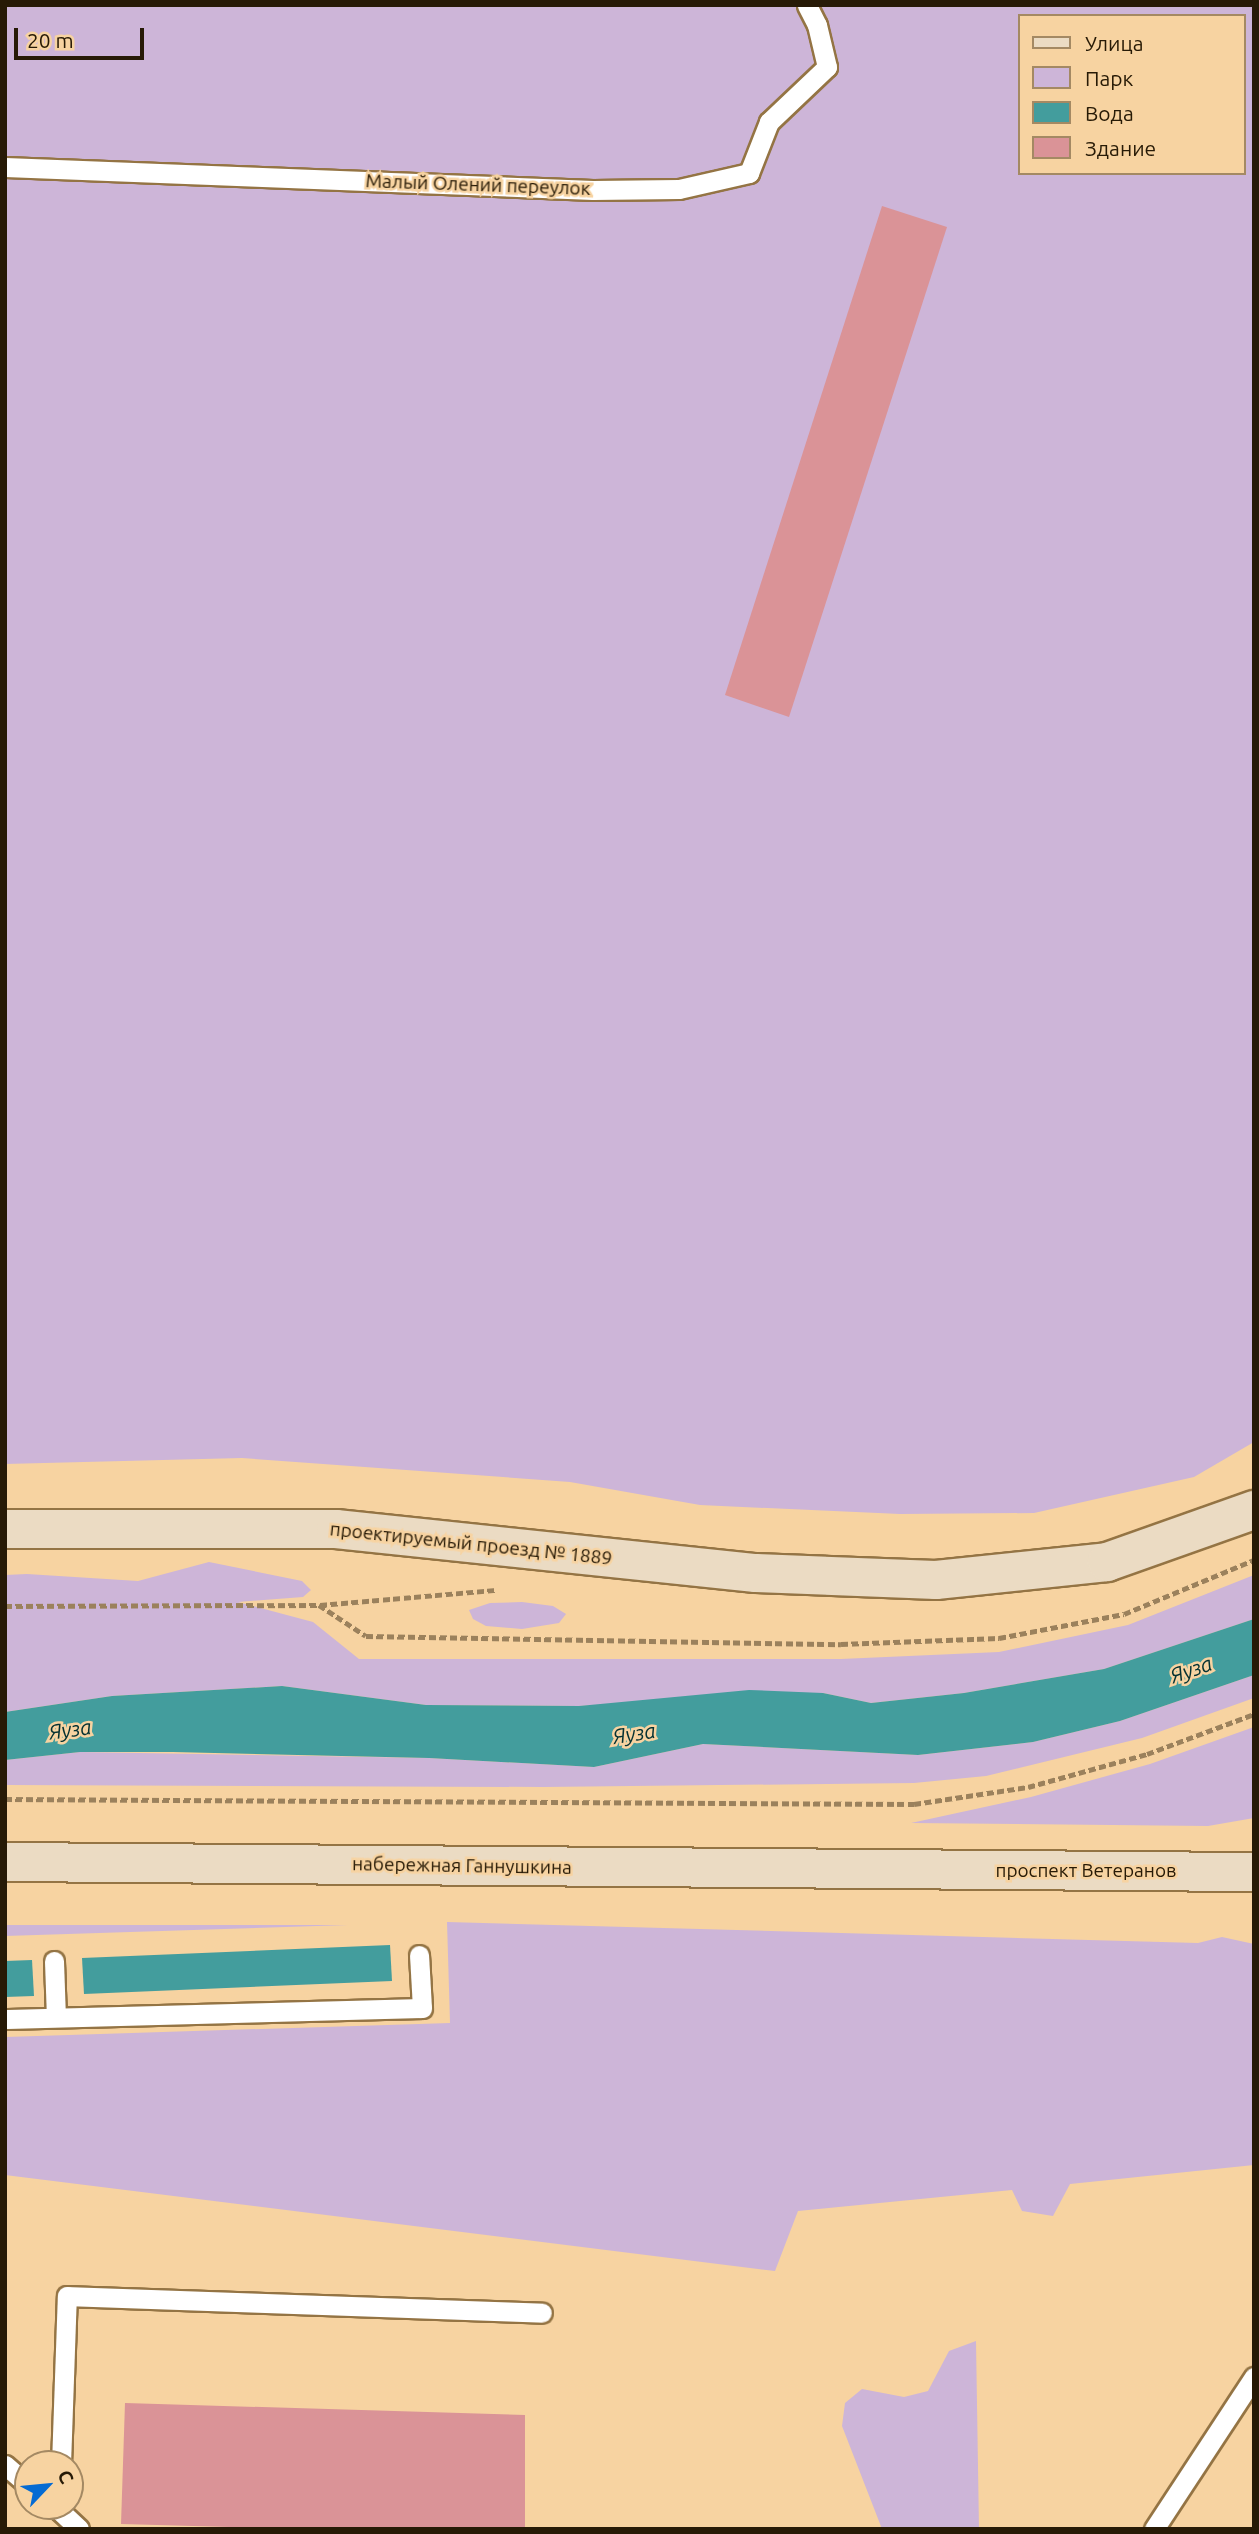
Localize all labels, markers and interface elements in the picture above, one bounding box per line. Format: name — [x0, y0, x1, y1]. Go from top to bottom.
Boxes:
scale bar — [18, 14, 147, 58]
legend — [1018, 14, 1245, 175]
text: 20 m — [27, 28, 74, 52]
text: Улица — [1085, 31, 1143, 55]
text: Парк — [1085, 66, 1133, 90]
text: Вода — [1085, 101, 1134, 125]
text: Здание — [1085, 136, 1156, 160]
street label: Малый Олений переулок — [365, 170, 591, 200]
street label: проектируемый проезд № 1889 — [329, 1518, 613, 1570]
water label: Яуза — [1167, 1650, 1215, 1688]
water label: Яуза — [47, 1714, 93, 1744]
water label: Яуза — [611, 1717, 657, 1749]
street label: набережная Ганнушкина — [352, 1853, 572, 1879]
street label: проспект Ветеранов — [995, 1860, 1177, 1882]
north arrow — [14, 2450, 84, 2520]
text: С — [54, 2466, 79, 2487]

